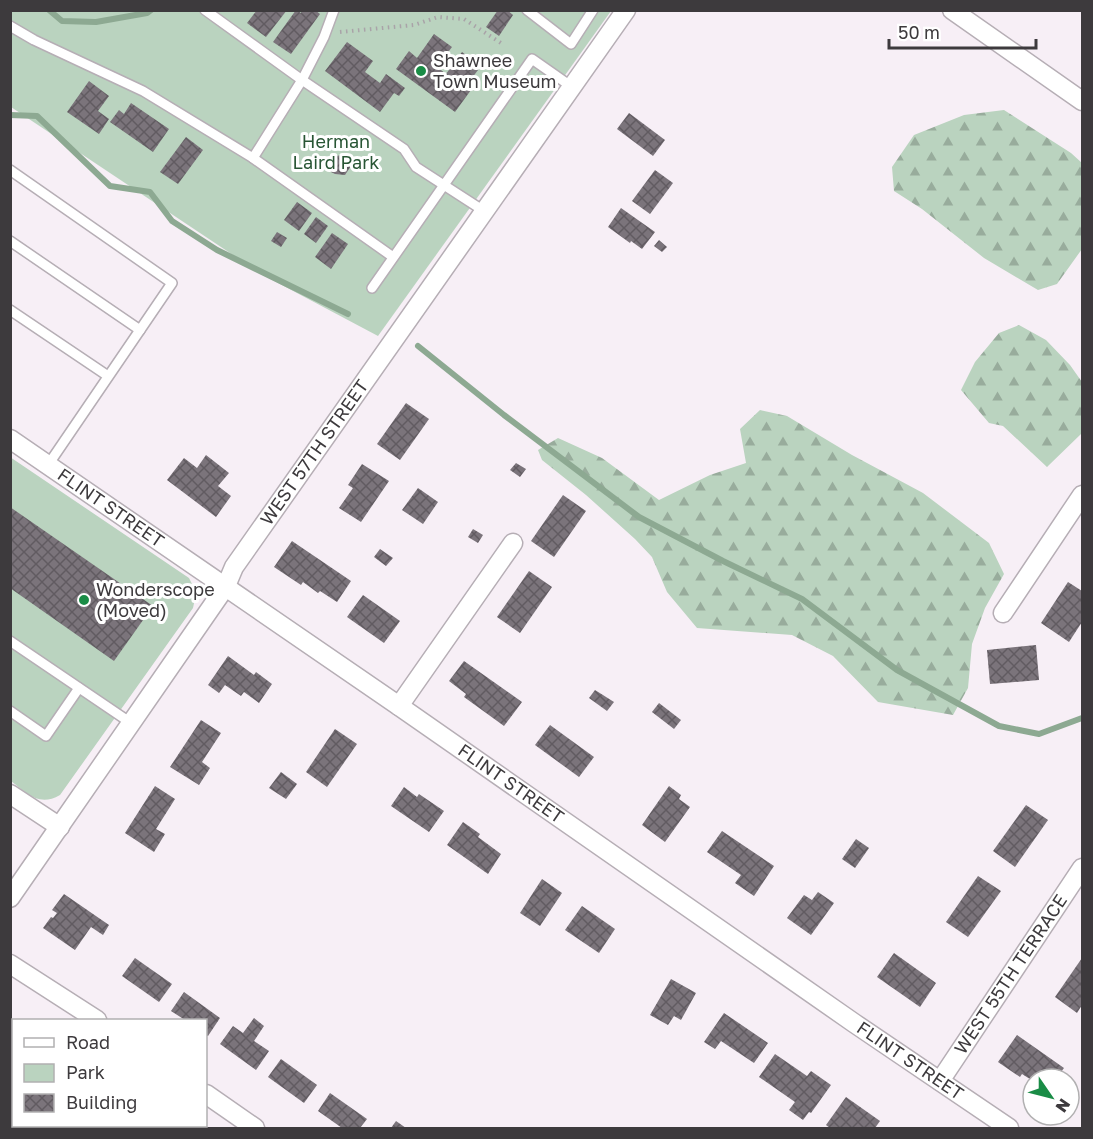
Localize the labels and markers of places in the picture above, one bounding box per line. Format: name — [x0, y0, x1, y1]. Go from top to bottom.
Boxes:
place label: Shawnee Town Museum — [433, 49, 556, 92]
marker: Shawnee Town Museum — [414, 64, 428, 78]
place label: Wonderscope (Moved) — [96, 578, 215, 621]
marker: Wonderscope (Moved) — [77, 593, 91, 607]

